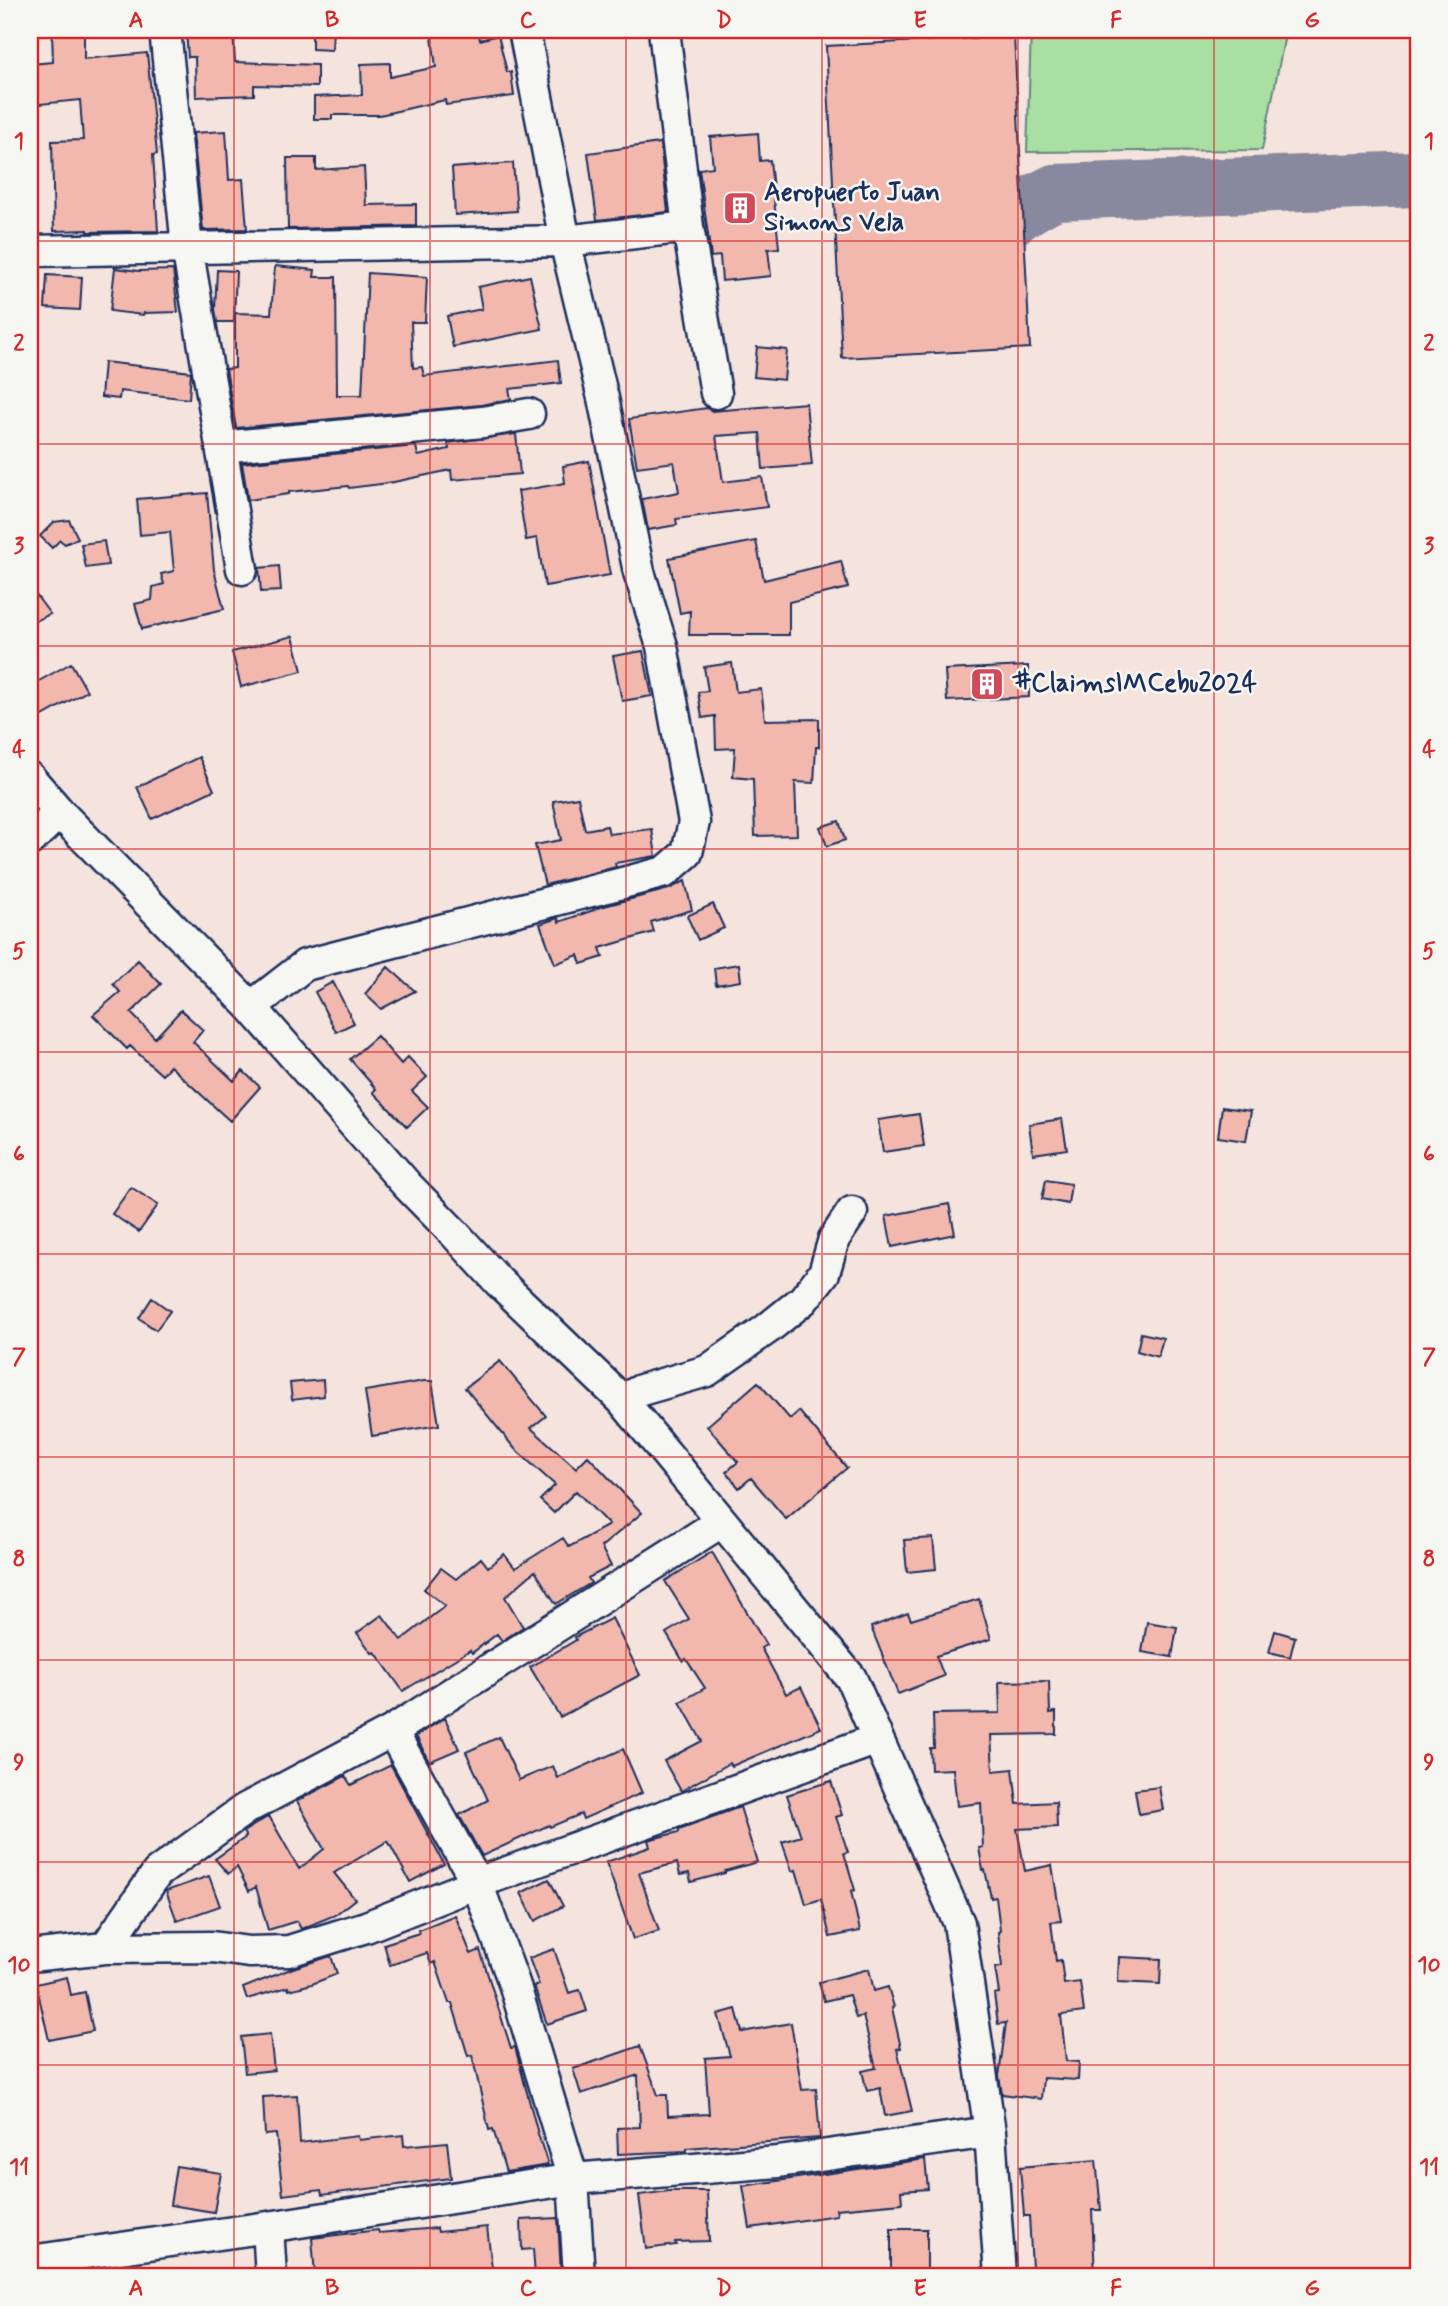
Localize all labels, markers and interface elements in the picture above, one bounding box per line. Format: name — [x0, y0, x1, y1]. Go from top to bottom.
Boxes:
text: A — [128, 6, 144, 36]
text: B — [325, 6, 340, 36]
text: C — [520, 6, 537, 36]
text: D — [716, 6, 732, 36]
text: E — [913, 6, 927, 36]
text: F — [1110, 6, 1122, 36]
text: G — [1304, 6, 1320, 36]
text: 1 — [14, 127, 24, 157]
text: 1 — [1424, 127, 1434, 157]
place label: Aeropuerto Juan Simons Vela — [764, 176, 940, 240]
building icon: Aeropuerto Juan Simons Vela — [721, 189, 759, 227]
text: 2 — [13, 329, 25, 359]
text: 2 — [1423, 329, 1435, 359]
text: 3 — [14, 532, 25, 562]
text: 3 — [1424, 532, 1435, 562]
building icon: #ClaimsIMCebu2024 — [968, 665, 1006, 703]
place label: #ClaimsIMCebu2024 — [1011, 667, 1258, 701]
text: 4 — [12, 735, 26, 765]
text: 4 — [1422, 735, 1436, 765]
text: 5 — [12, 937, 26, 967]
text: 5 — [1422, 937, 1436, 967]
text: 6 — [13, 1140, 25, 1170]
text: 6 — [1423, 1140, 1435, 1170]
text: 7 — [12, 1343, 26, 1373]
text: 7 — [1422, 1343, 1436, 1373]
text: 8 — [13, 1545, 25, 1575]
text: 8 — [1423, 1545, 1435, 1575]
text: 9 — [13, 1748, 25, 1778]
text: 9 — [1423, 1748, 1435, 1778]
text: 10 — [7, 1951, 31, 1981]
text: 10 — [1417, 1951, 1441, 1981]
text: 11 — [9, 2153, 29, 2183]
text: 11 — [1419, 2153, 1439, 2183]
text: A — [128, 2274, 144, 2304]
text: B — [325, 2274, 340, 2304]
text: C — [520, 2274, 537, 2304]
text: D — [716, 2274, 732, 2304]
text: E — [913, 2274, 927, 2304]
text: F — [1110, 2274, 1122, 2304]
text: G — [1304, 2274, 1320, 2304]

